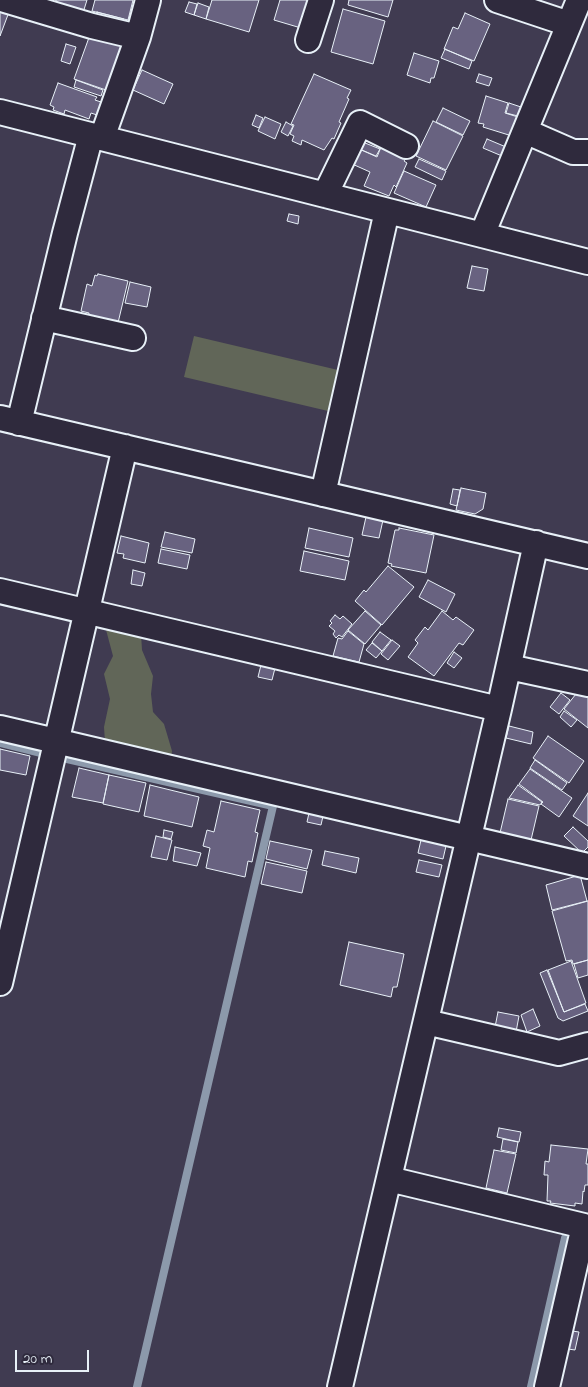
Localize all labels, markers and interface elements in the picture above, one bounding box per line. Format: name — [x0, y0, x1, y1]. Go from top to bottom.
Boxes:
scale bar — [18, 1340, 91, 1372]
text: 20 m — [23, 1348, 52, 1370]

